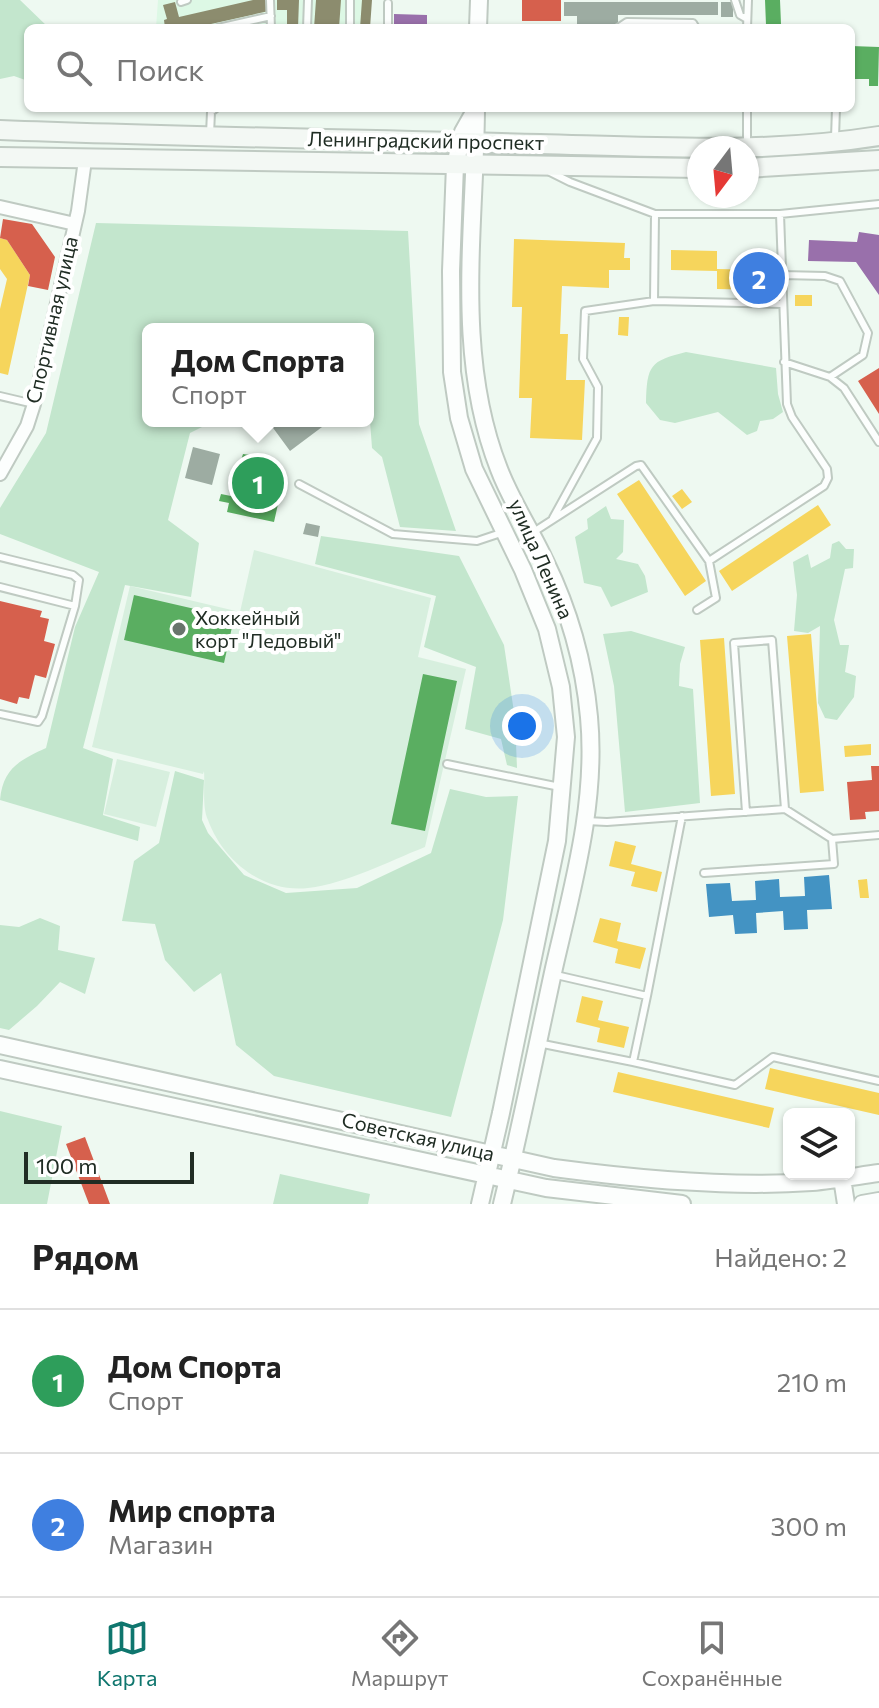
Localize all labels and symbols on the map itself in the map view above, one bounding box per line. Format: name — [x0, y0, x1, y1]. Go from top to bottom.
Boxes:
street label: Ленинградский проспект — [307, 126, 545, 154]
north arrow — [687, 136, 759, 208]
street label: Спортивная улица — [20, 234, 82, 406]
pin: 2 — [733, 248, 785, 308]
pin: 1 — [232, 453, 284, 513]
street label: улица Ленина — [505, 495, 579, 622]
place label: Хоккейный корт "Ледовый" — [195, 605, 342, 652]
marker: Хоккейный корт "Ледовый" — [170, 620, 188, 638]
your location — [502, 706, 542, 746]
street label: Советская улица — [339, 1107, 497, 1165]
scale bar — [24, 1148, 194, 1184]

